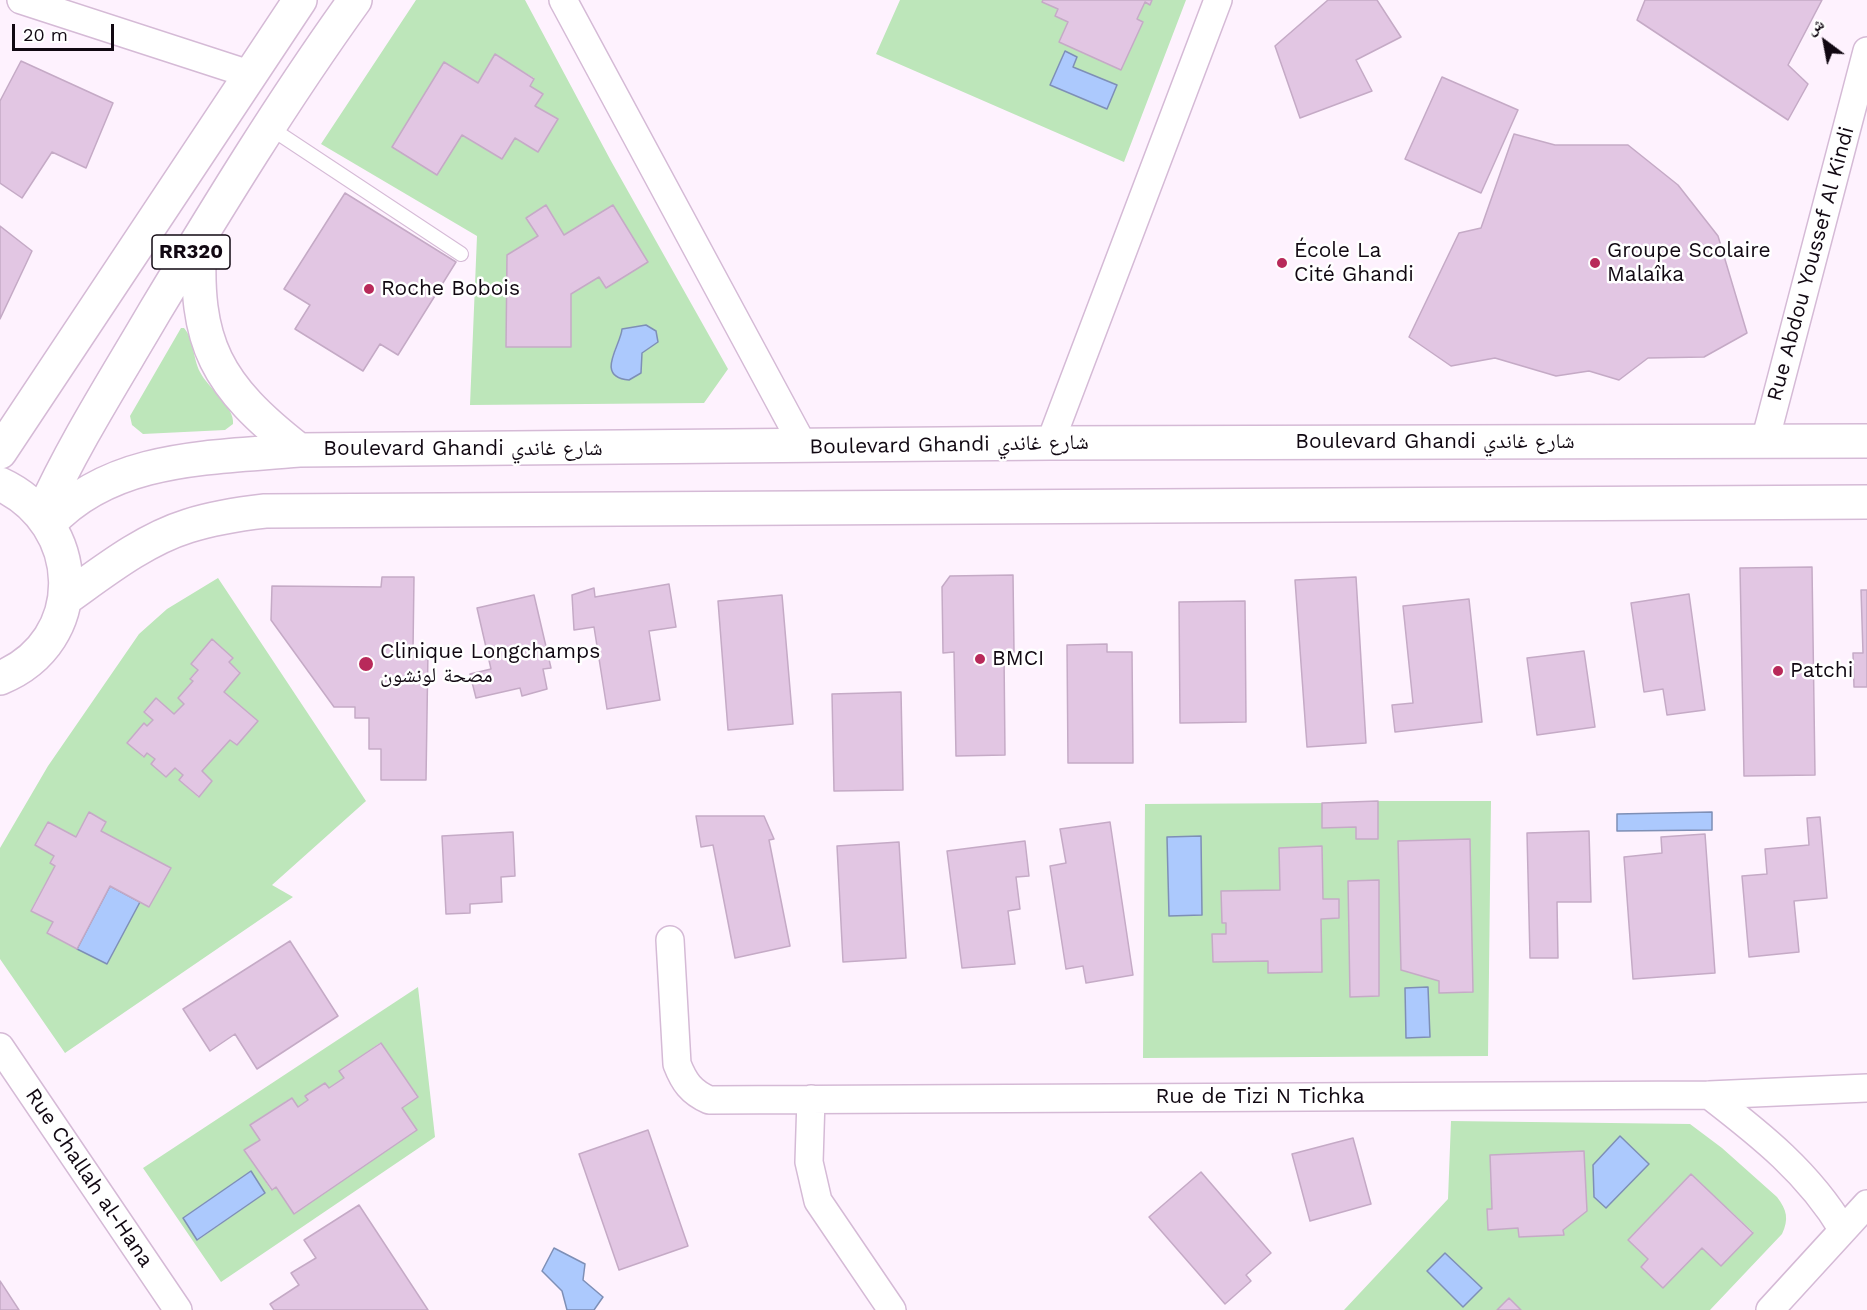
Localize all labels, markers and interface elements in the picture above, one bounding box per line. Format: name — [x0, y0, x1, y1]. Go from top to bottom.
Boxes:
scale bar — [15, 12, 117, 50]
north arrow — [1795, 12, 1855, 72]
text: ش — [1803, 14, 1827, 39]
text: 20 m — [23, 24, 68, 45]
street label: Rue Abdou Youssef Al Kindi — [1762, 124, 1860, 404]
road number: RR320 — [152, 235, 230, 269]
place label: École La Cité Ghandi — [1294, 238, 1414, 288]
place label: Groupe Scolaire Malaîka — [1607, 238, 1771, 288]
marker: École La Cité Ghandi — [1275, 256, 1289, 270]
marker: Groupe Scolaire Malaîka — [1588, 256, 1602, 270]
place label: Roche Bobois — [381, 276, 520, 302]
marker: Roche Bobois — [362, 282, 376, 296]
street label: Boulevard Ghandi شارع غاندي — [1295, 429, 1575, 455]
street label: Boulevard Ghandi شارع غاندي — [809, 430, 1089, 460]
street label: Boulevard Ghandi شارع غاندي — [323, 436, 603, 462]
place label: Clinique Longchamps مصحة لونشون — [380, 639, 600, 689]
place label: BMCI — [992, 646, 1044, 672]
marker: BMCI — [973, 652, 987, 666]
marker: Clinique Longchamps مصحة لونشون — [357, 655, 375, 673]
place label: Patchi — [1790, 658, 1853, 684]
marker: Patchi — [1771, 664, 1785, 678]
street label: Rue Challah al-Hana — [20, 1084, 158, 1272]
street label: Rue de Tizi N Tichka — [1155, 1084, 1365, 1110]

